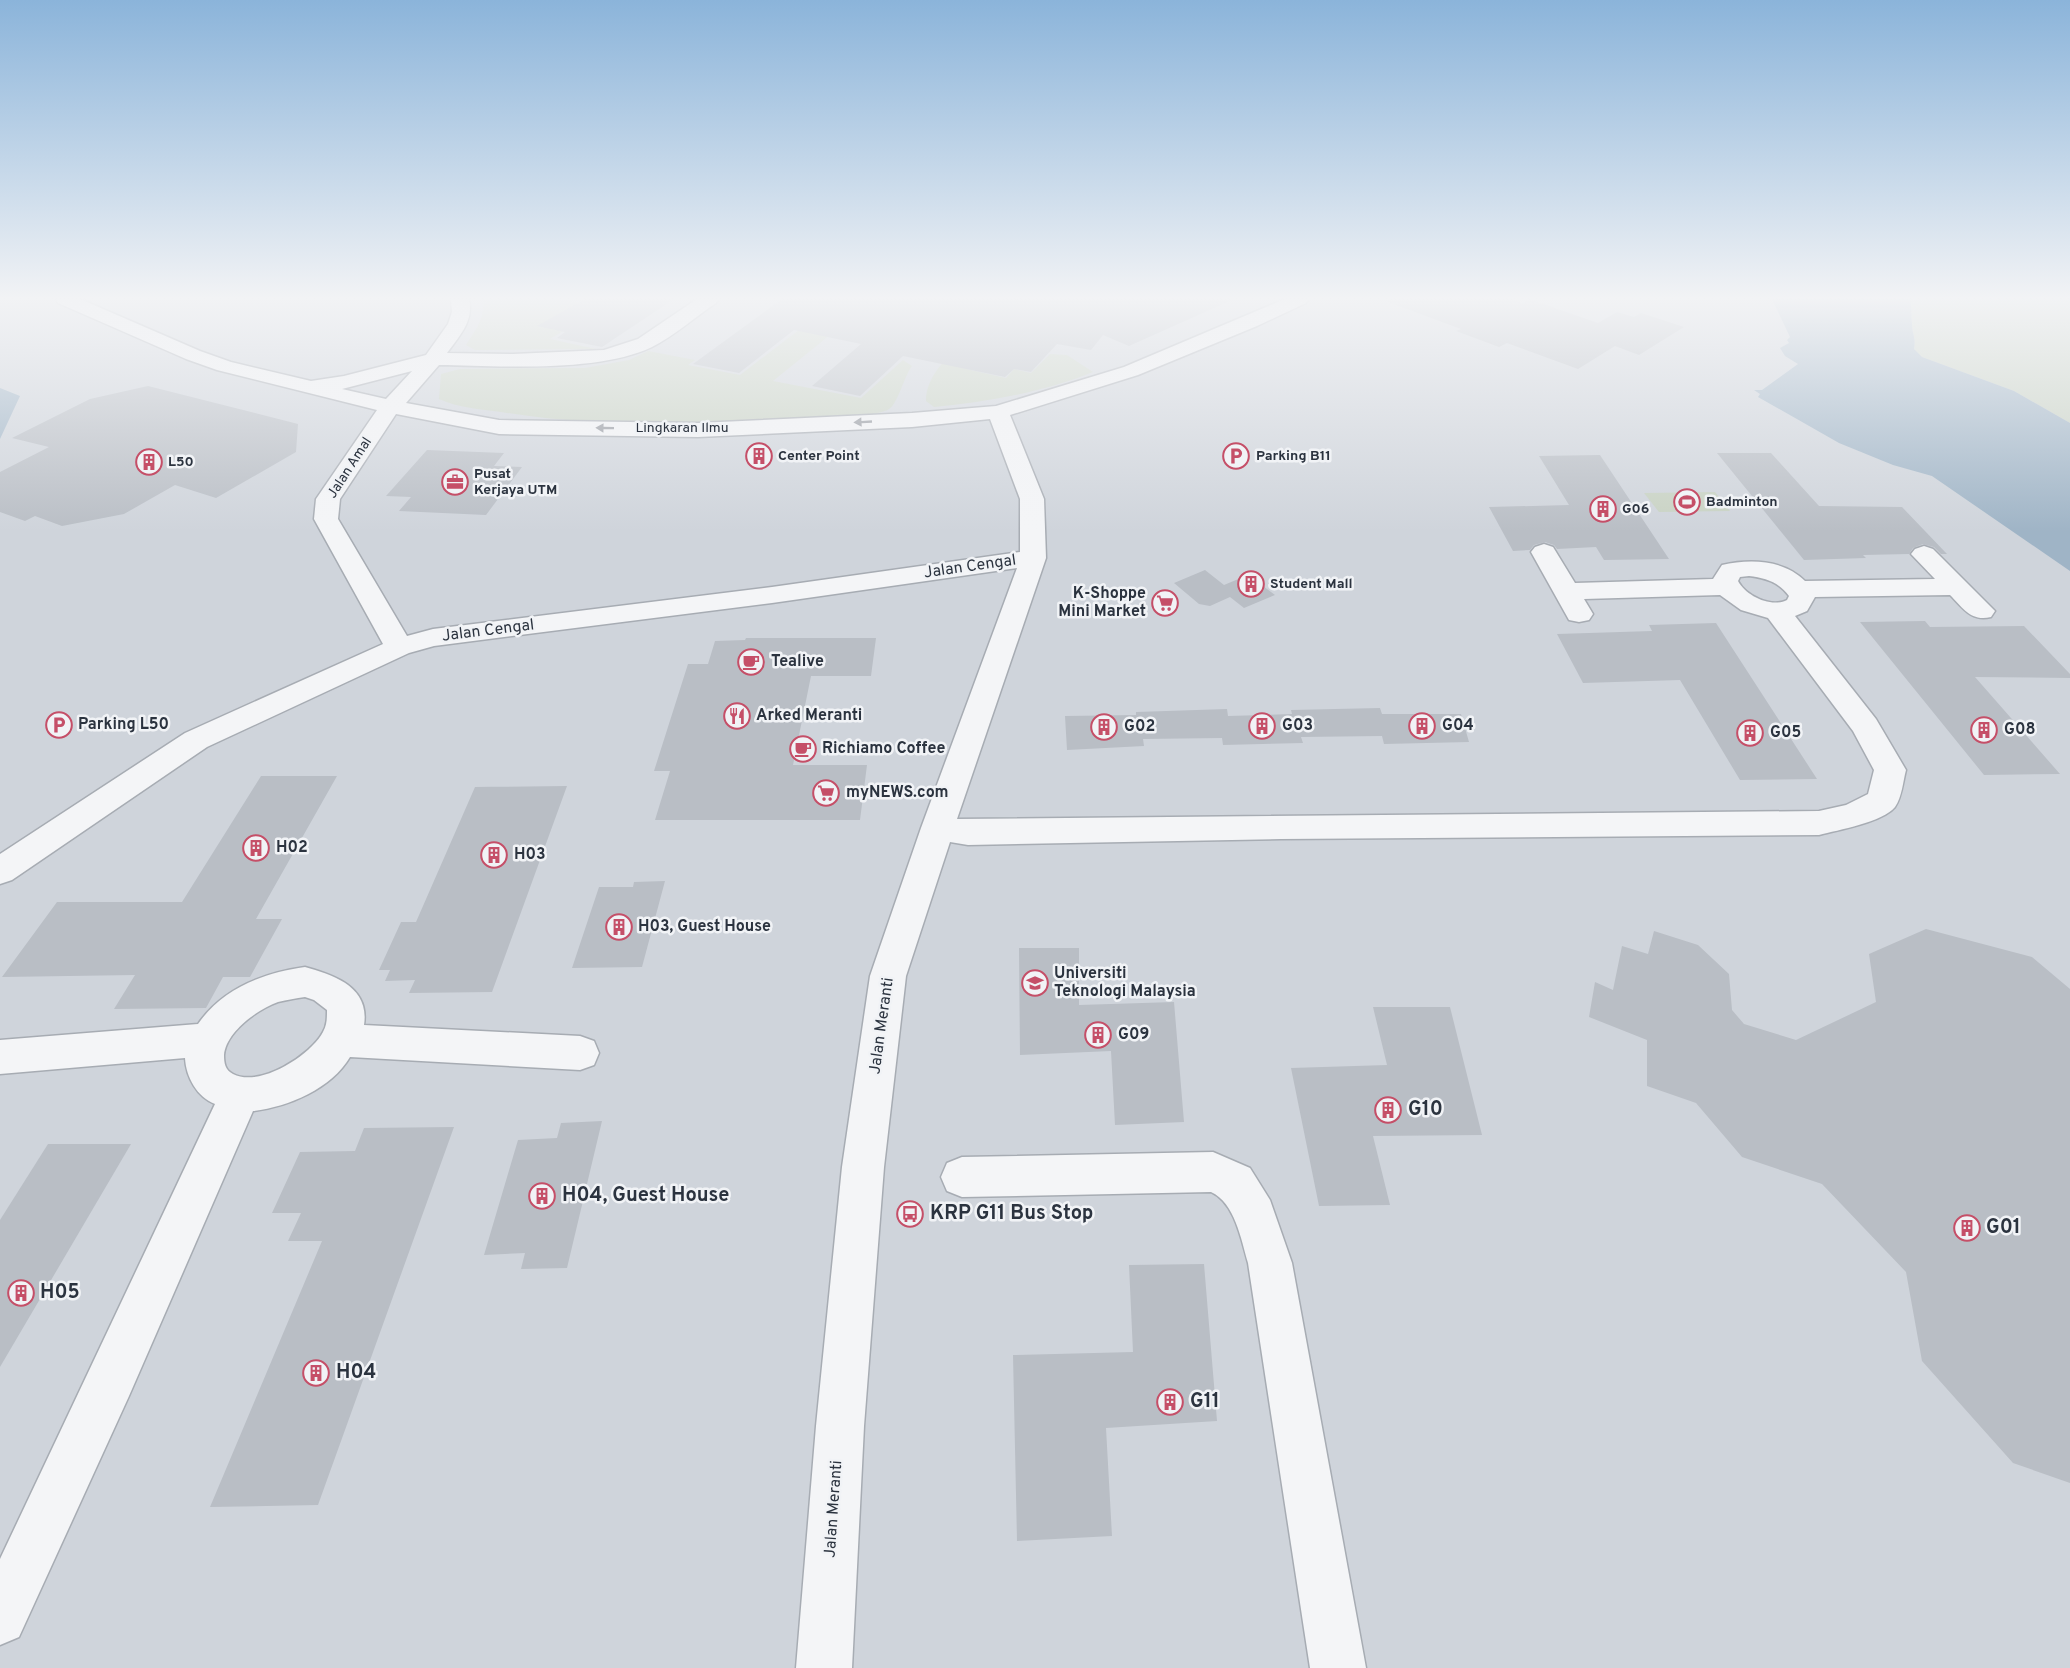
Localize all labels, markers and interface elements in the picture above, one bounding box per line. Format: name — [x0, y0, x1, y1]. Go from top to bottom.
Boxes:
one-way arrow — [853, 418, 872, 427]
street label: Lingkaran Ilmu — [635, 420, 729, 437]
one-way arrow — [596, 423, 615, 433]
street label: Jalan Amal — [324, 434, 376, 502]
building icon: Center Point — [744, 441, 774, 471]
parking icon: Parking B11 — [1221, 441, 1251, 471]
building icon: L50 — [134, 447, 164, 477]
place label: Center Point — [778, 448, 860, 465]
place label: Parking B11 — [1256, 448, 1331, 465]
place label: L50 — [168, 454, 194, 471]
place label: Pusat Kerjaya UTM — [474, 466, 557, 499]
office icon: Pusat Kerjaya UTM — [440, 467, 470, 497]
sports icon: Badminton — [1672, 487, 1702, 517]
building icon: G06 — [1588, 494, 1618, 524]
place label: Badminton — [1706, 494, 1778, 511]
place label: G06 — [1622, 501, 1649, 518]
street label: Jalan Cengal — [923, 551, 1017, 583]
building icon: Student Mall — [1236, 569, 1266, 599]
place label: Student Mall — [1270, 576, 1353, 593]
place label: K-Shoppe Mini Market — [1058, 584, 1146, 622]
supermarket icon: K-Shoppe Mini Market — [1150, 588, 1180, 618]
street label: Jalan Cengal — [441, 615, 535, 647]
cafe icon: Tealive — [736, 647, 766, 677]
place label: Tealive — [771, 652, 824, 672]
restaurant icon: Arked Meranti — [722, 701, 752, 731]
place label: Arked Meranti — [756, 706, 862, 726]
parking icon: Parking L50 — [44, 710, 74, 740]
building icon: G03 — [1247, 711, 1277, 741]
building icon: G04 — [1407, 711, 1437, 741]
building icon: G02 — [1089, 712, 1119, 742]
place label: Parking L50 — [78, 715, 169, 735]
building icon: G08 — [1969, 715, 1999, 745]
place label: G03 — [1282, 716, 1313, 736]
place label: G04 — [1442, 716, 1474, 736]
place label: G02 — [1124, 717, 1155, 737]
building icon: G05 — [1735, 718, 1765, 748]
place label: G08 — [2004, 720, 2036, 740]
place label: G05 — [1770, 723, 1801, 743]
cafe icon: Richiamo Coffee — [788, 734, 818, 764]
place label: Richiamo Coffee — [822, 739, 946, 759]
supermarket icon: myNEWS.com — [811, 778, 841, 808]
place label: myNEWS.com — [846, 783, 949, 803]
building icon: H02 — [241, 833, 271, 863]
place label: H02 — [276, 838, 308, 858]
building icon: H03 — [479, 840, 509, 870]
place label: H03 — [514, 845, 546, 865]
building icon: H03, Guest House — [604, 912, 634, 942]
place label: H03, Guest House — [638, 917, 771, 937]
place label: Universiti Teknologi Malaysia — [1054, 964, 1196, 1002]
school or university icon: Universiti Teknologi Malaysia — [1020, 968, 1050, 998]
street label: Jalan Meranti — [865, 976, 899, 1076]
building icon: G09 — [1083, 1020, 1113, 1050]
place label: G09 — [1118, 1025, 1149, 1045]
building icon: G10 — [1373, 1095, 1403, 1125]
place label: G10 — [1408, 1097, 1443, 1123]
building icon: H04, Guest House — [527, 1181, 557, 1211]
place label: H04, Guest House — [562, 1183, 729, 1209]
bus stop icon: KRP G11 Bus Stop — [895, 1199, 925, 1229]
place label: KRP G11 Bus Stop — [930, 1201, 1093, 1227]
building icon: G01 — [1952, 1213, 1982, 1243]
place label: G01 — [1986, 1215, 2021, 1241]
building icon: H05 — [6, 1278, 36, 1308]
place label: H05 — [40, 1280, 80, 1306]
building icon: H04 — [301, 1358, 331, 1388]
place label: H04 — [336, 1360, 376, 1386]
building icon: G11 — [1155, 1387, 1185, 1417]
place label: G11 — [1190, 1389, 1220, 1415]
street label: Jalan Meranti — [821, 1460, 847, 1558]

